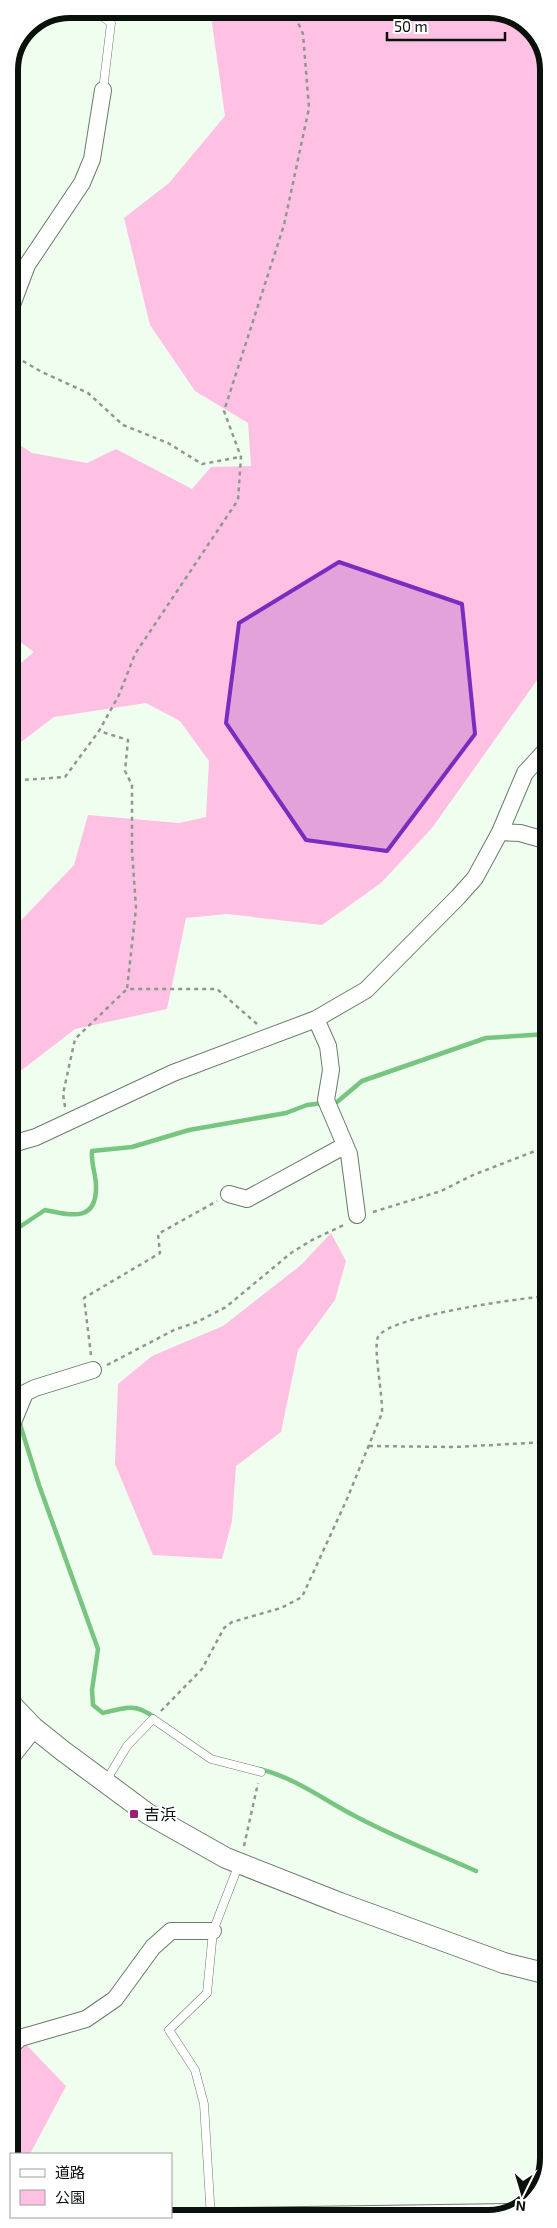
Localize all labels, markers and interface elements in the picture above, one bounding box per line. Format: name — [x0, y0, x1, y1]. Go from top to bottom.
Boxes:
scale bar — [387, 10, 504, 42]
text: 50 m — [394, 17, 428, 35]
place label: 吉浜 — [144, 1804, 176, 1823]
marker: 吉浜 — [128, 1808, 140, 1820]
legend — [10, 2153, 172, 2218]
text: 道路 — [55, 2163, 85, 2181]
north arrow — [497, 2168, 547, 2218]
text: 公園 — [55, 2188, 85, 2206]
text: N — [515, 2198, 527, 2215]

